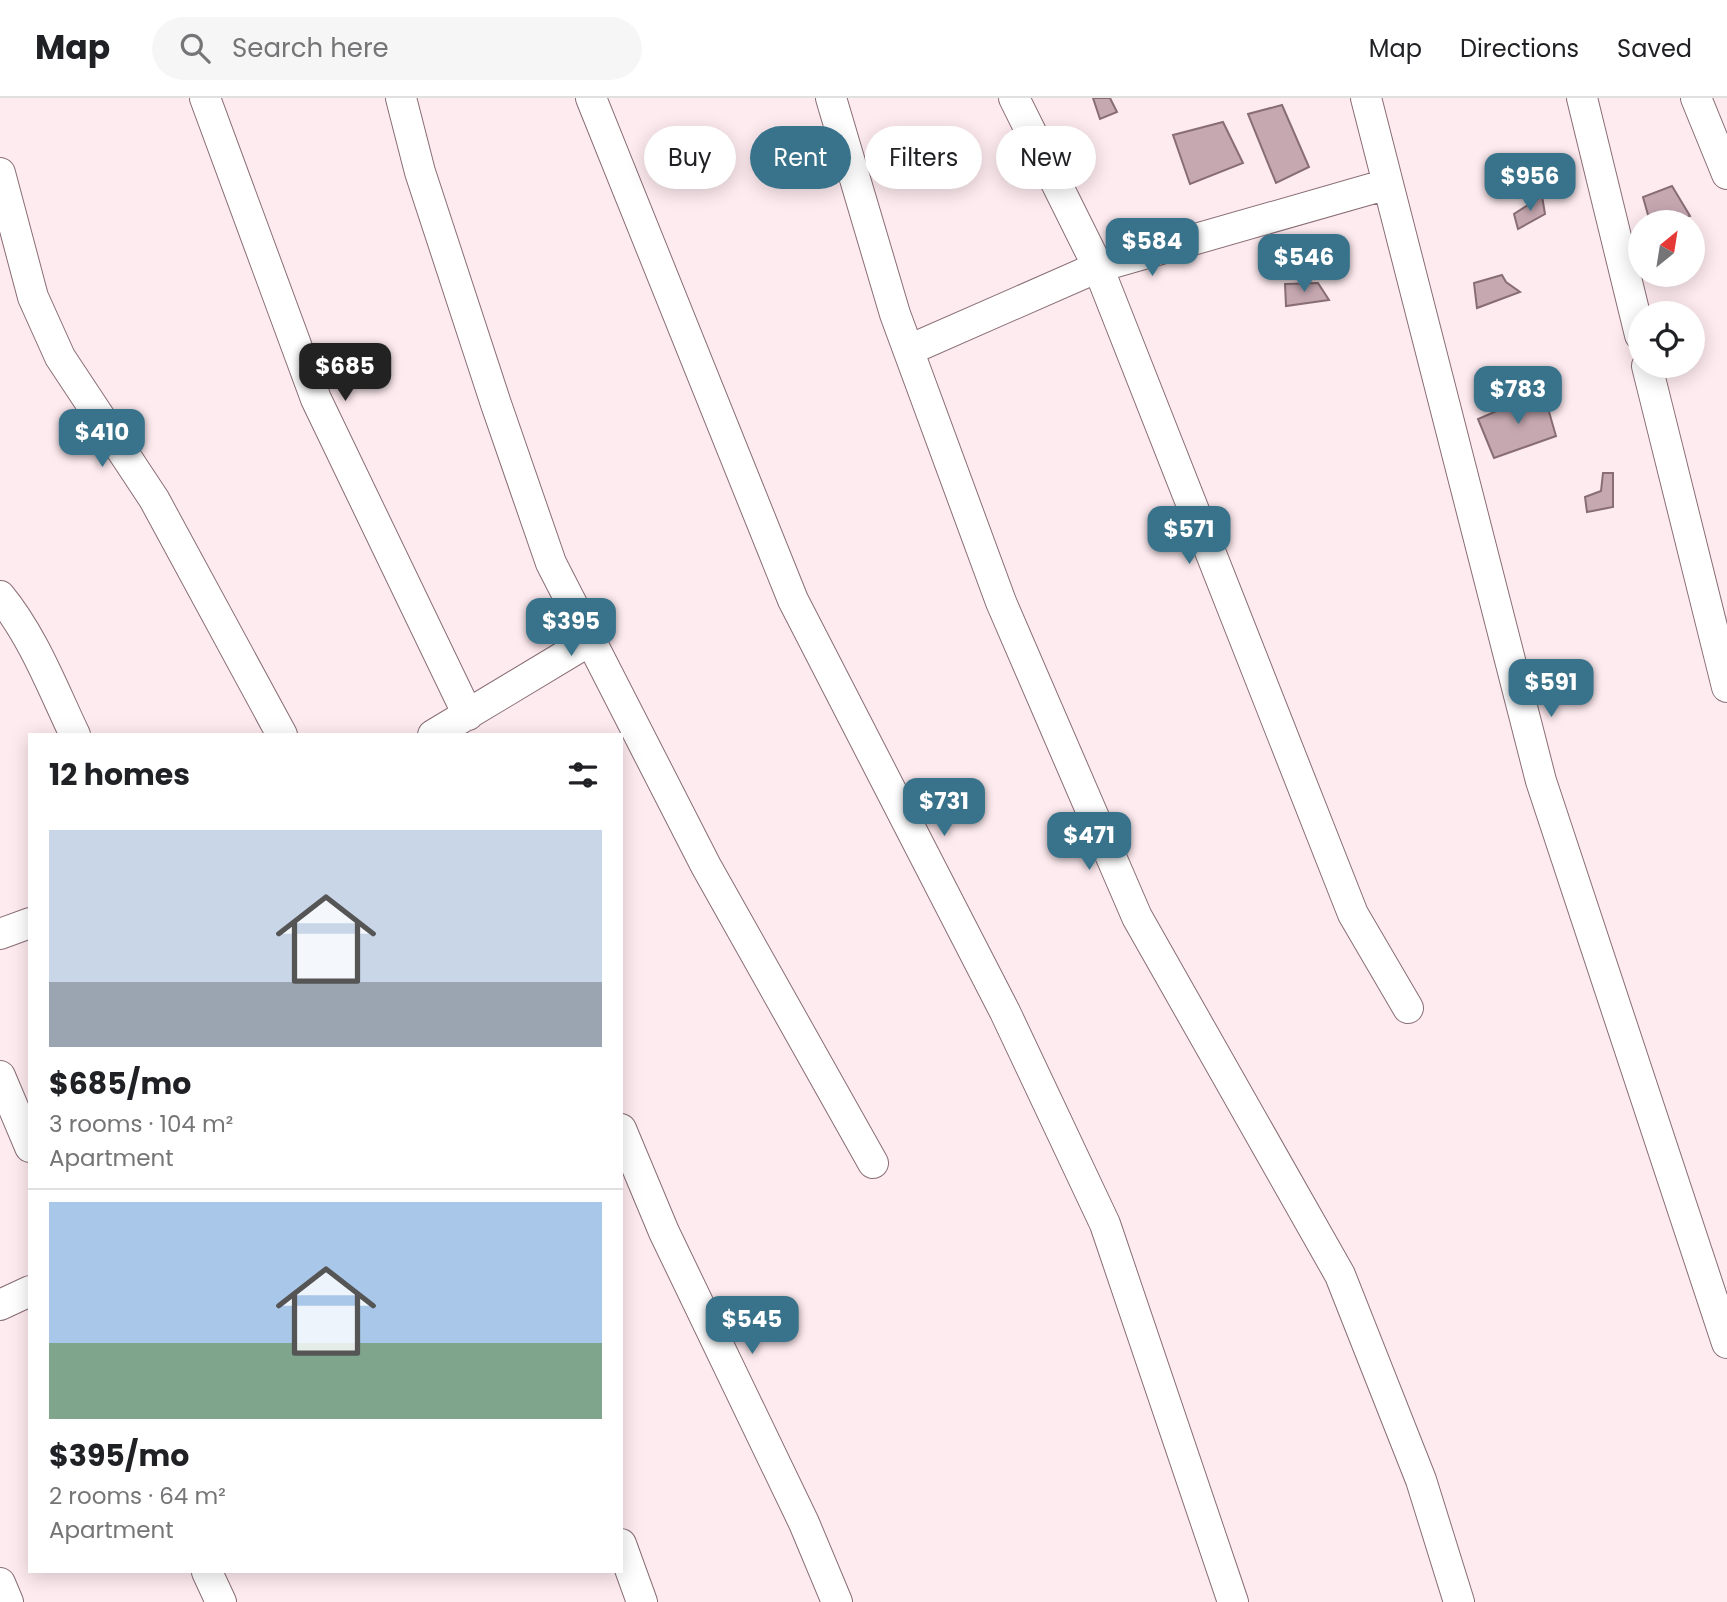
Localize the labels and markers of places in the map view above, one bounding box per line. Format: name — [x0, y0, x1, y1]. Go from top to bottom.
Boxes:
pin: $956 — [1489, 153, 1571, 213]
pin: $584 — [1111, 218, 1193, 278]
pin: $546 — [1263, 234, 1345, 294]
pin: $685 — [304, 344, 386, 403]
pin: $783 — [1477, 366, 1559, 426]
pin: $410 — [61, 410, 143, 469]
pin: $571 — [1148, 506, 1230, 566]
pin: $395 — [530, 598, 612, 658]
pin: $591 — [1510, 660, 1592, 719]
pin: $731 — [903, 778, 985, 838]
pin: $471 — [1048, 812, 1130, 872]
pin: $545 — [711, 1296, 793, 1356]

